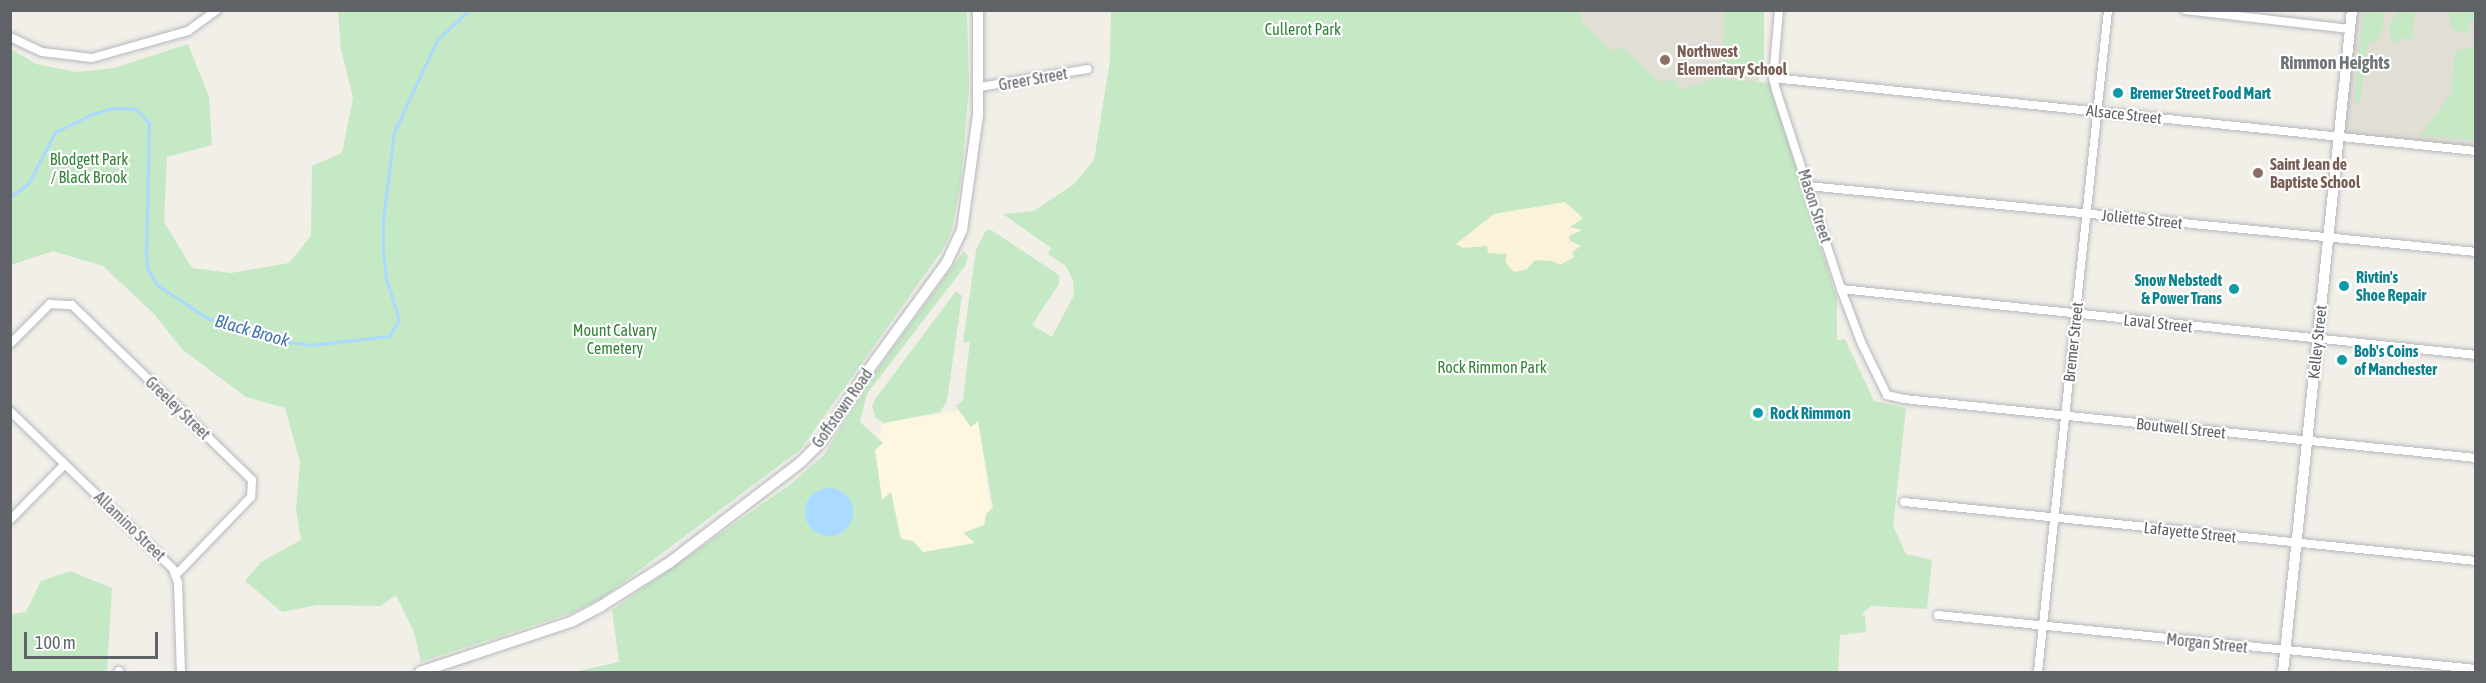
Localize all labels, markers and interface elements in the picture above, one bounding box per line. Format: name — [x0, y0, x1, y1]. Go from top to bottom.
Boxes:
park label: Cullerot Park — [1265, 19, 1341, 39]
place label: Northwest Elementary School — [1677, 41, 1787, 79]
district label: Rimmon Heights — [2280, 52, 2390, 74]
marker: Northwest Elementary School — [1658, 53, 1672, 67]
street label: Greer Street — [997, 63, 1069, 95]
place label: Bremer Street Food Mart — [2130, 83, 2271, 103]
marker: Bremer Street Food Mart — [2111, 86, 2125, 100]
street label: Alsace Street — [2085, 100, 2163, 128]
park label: Blodgett Park / Black Brook — [50, 149, 128, 187]
place label: Saint Jean de Baptiste School — [2270, 154, 2360, 192]
marker: Saint Jean de Baptiste School — [2251, 166, 2265, 180]
street label: Mason Street — [1794, 167, 1836, 245]
street label: Joliette Street — [2100, 205, 2184, 233]
place label: Rivtin's Shoe Repair — [2356, 267, 2426, 305]
place label: Snow Nebstedt & Power Trans — [2135, 270, 2222, 308]
marker: Rivtin's Shoe Repair — [2337, 279, 2351, 293]
marker: Snow Nebstedt & Power Trans — [2227, 282, 2241, 296]
street label: Bremer Street — [2059, 301, 2087, 383]
street label: Kelley Street — [2304, 304, 2330, 380]
water label: Black Brook — [212, 310, 292, 352]
street label: Laval Street — [2123, 310, 2193, 336]
park label: Mount Calvary Cemetery — [573, 320, 657, 358]
place label: Bob's Coins of Manchester — [2354, 341, 2437, 379]
marker: Bob's Coins of Manchester — [2335, 353, 2349, 367]
park label: Rock Rimmon Park — [1437, 357, 1547, 377]
street label: Goffstown Road — [808, 365, 876, 451]
street label: Greeley Street — [142, 372, 214, 444]
place label: Rock Rimmon — [1770, 403, 1851, 423]
marker: Rock Rimmon — [1751, 406, 1765, 420]
street label: Boutwell Street — [2135, 414, 2227, 442]
street label: Allamino Street — [90, 487, 170, 565]
street label: Lafayette Street — [2143, 518, 2237, 546]
scale bar — [27, 620, 160, 658]
street label: Morgan Street — [2165, 629, 2249, 657]
text: 100 m — [35, 632, 76, 653]

